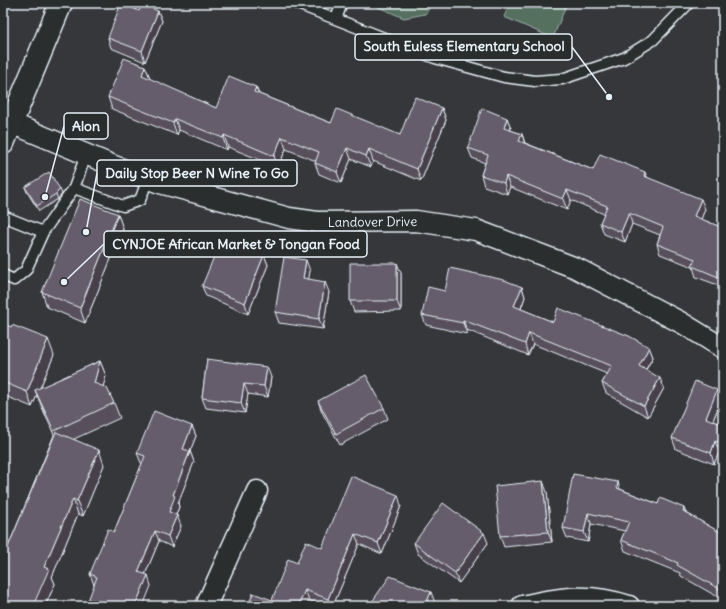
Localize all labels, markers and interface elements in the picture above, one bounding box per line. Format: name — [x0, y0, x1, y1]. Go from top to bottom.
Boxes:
callout: South Euless Elementary School — [355, 34, 572, 60]
text: South Euless Elementary School — [363, 37, 565, 55]
callout: Alon — [64, 113, 108, 139]
text: Alon — [72, 117, 100, 135]
callout: Daily Stop Beer N Wine To Go — [97, 160, 297, 186]
text: Daily Stop Beer N Wine To Go — [105, 164, 289, 182]
street label: Landover Drive — [328, 213, 417, 231]
callout: CYNJOE African Market & Tongan Food — [104, 231, 367, 257]
text: CYNJOE African Market & Tongan Food — [112, 235, 361, 253]

